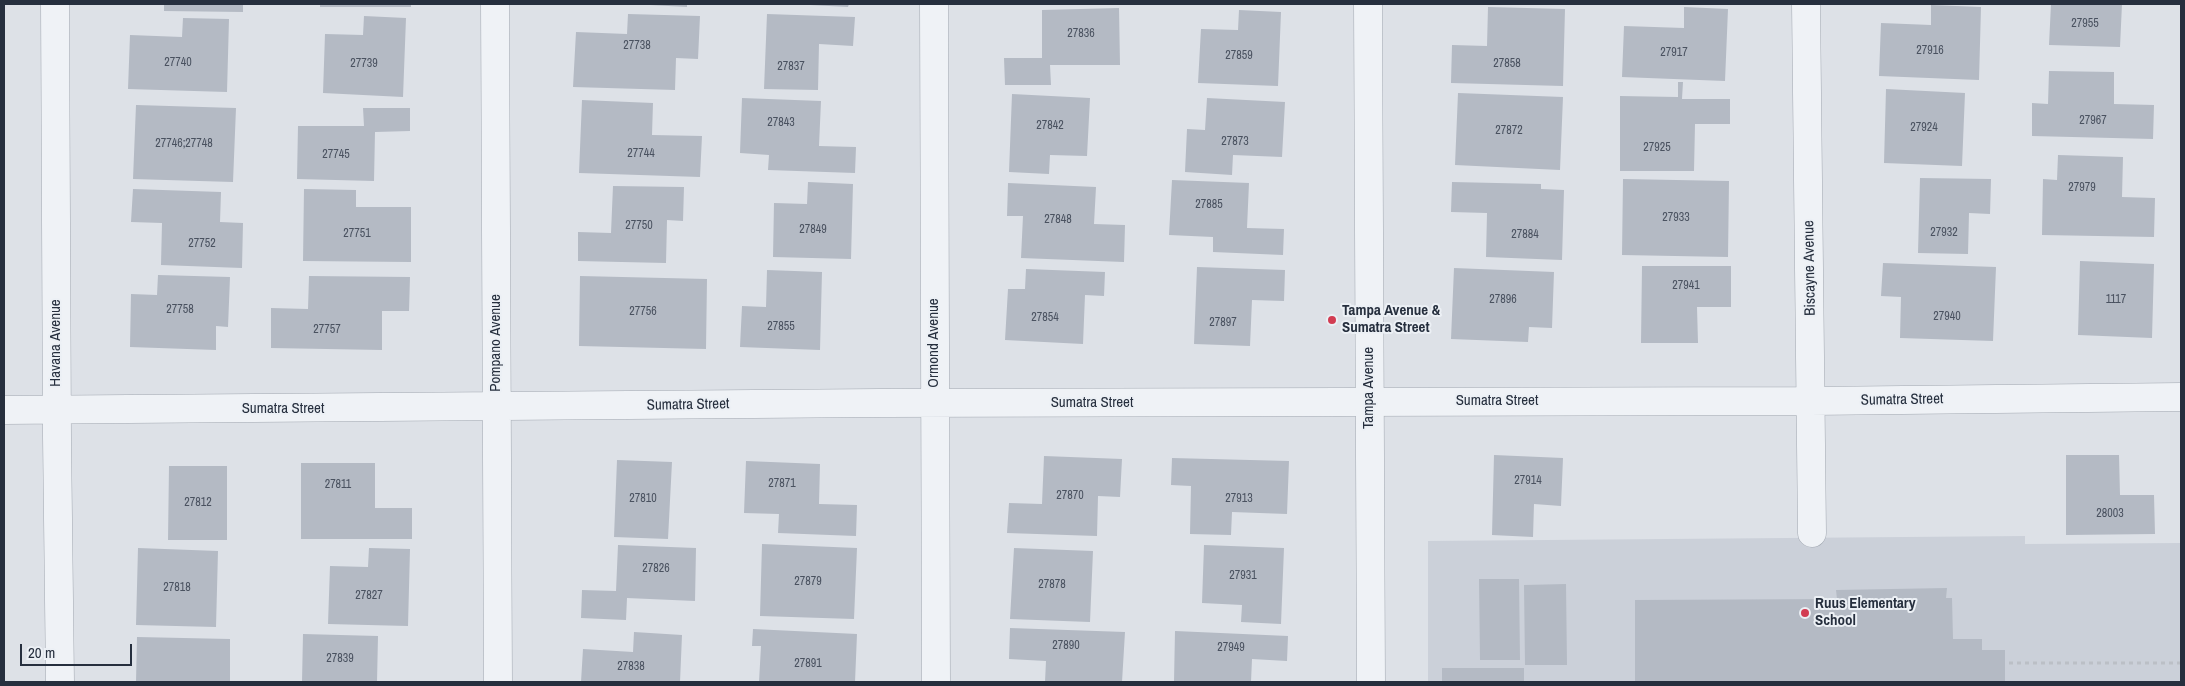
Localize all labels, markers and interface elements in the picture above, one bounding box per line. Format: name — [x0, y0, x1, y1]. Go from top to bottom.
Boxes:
house number: 27955 — [2071, 17, 2099, 31]
house number: 27836 — [1067, 27, 1095, 41]
house number: 27738 — [623, 39, 651, 53]
house number: 27916 — [1916, 44, 1944, 58]
house number: 27917 — [1660, 46, 1688, 60]
house number: 27859 — [1225, 49, 1253, 63]
house number: 27740 — [164, 56, 192, 70]
house number: 27739 — [350, 57, 378, 71]
house number: 27858 — [1493, 57, 1521, 71]
house number: 27837 — [777, 60, 805, 74]
house number: 27967 — [2079, 114, 2107, 128]
house number: 27843 — [767, 116, 795, 130]
house number: 27842 — [1036, 119, 1064, 133]
house number: 27924 — [1910, 121, 1938, 135]
house number: 27872 — [1495, 124, 1523, 138]
house number: 27873 — [1221, 135, 1249, 149]
house number: 27746;27748 — [155, 137, 213, 151]
house number: 27925 — [1643, 141, 1671, 155]
house number: 27744 — [627, 147, 655, 161]
house number: 27745 — [322, 148, 350, 162]
house number: 27979 — [2068, 181, 2096, 195]
house number: 27885 — [1195, 198, 1223, 212]
house number: 27933 — [1662, 211, 1690, 225]
house number: 27848 — [1044, 213, 1072, 227]
house number: 27750 — [625, 219, 653, 233]
street label: Biscayne Avenue — [1800, 220, 1820, 316]
house number: 27849 — [799, 223, 827, 237]
house number: 27932 — [1930, 226, 1958, 240]
house number: 27751 — [343, 227, 371, 241]
house number: 27884 — [1511, 228, 1539, 242]
house number: 27752 — [188, 237, 216, 251]
house number: 27941 — [1672, 279, 1700, 293]
house number: 27896 — [1489, 293, 1517, 307]
house number: 1117 — [2106, 293, 2126, 307]
street label: Pompano Avenue — [487, 294, 505, 392]
street label: Ormond Avenue — [925, 298, 943, 388]
street label: Havana Avenue — [47, 299, 65, 387]
place label: Tampa Avenue & Sumatra Street — [1342, 302, 1440, 337]
house number: 27758 — [166, 303, 194, 317]
house number: 27756 — [629, 305, 657, 319]
house number: 27940 — [1933, 310, 1961, 324]
house number: 27854 — [1031, 311, 1059, 325]
marker: Tampa Avenue & Sumatra Street — [1326, 314, 1338, 326]
house number: 27897 — [1209, 316, 1237, 330]
house number: 27855 — [767, 320, 795, 334]
house number: 27757 — [313, 323, 341, 337]
street label: Tampa Avenue — [1360, 347, 1378, 429]
street label: Sumatra Street — [1860, 390, 1944, 410]
street label: Sumatra Street — [1456, 392, 1538, 410]
street label: Sumatra Street — [1051, 394, 1133, 412]
street label: Sumatra Street — [646, 395, 730, 415]
street label: Sumatra Street — [242, 400, 324, 418]
house number: 27914 — [1514, 474, 1542, 488]
house number: 27871 — [768, 477, 796, 491]
house number: 27811 — [325, 478, 351, 492]
house number: 27870 — [1056, 489, 1084, 503]
house number: 27810 — [629, 492, 657, 506]
house number: 27913 — [1225, 492, 1253, 506]
house number: 27812 — [184, 496, 212, 510]
house number: 28003 — [2096, 507, 2124, 521]
house number: 27826 — [642, 562, 670, 576]
house number: 27931 — [1229, 569, 1257, 583]
house number: 27879 — [794, 575, 822, 589]
house number: 27878 — [1038, 578, 1066, 592]
house number: 27818 — [163, 581, 191, 595]
house number: 27827 — [355, 589, 383, 603]
place label: Ruus Elementary School — [1815, 595, 1915, 630]
marker: Ruus Elementary School — [1799, 607, 1811, 619]
scale bar — [22, 634, 135, 666]
house number: 27890 — [1052, 639, 1080, 653]
house number: 27949 — [1217, 641, 1245, 655]
text: 20 m — [28, 642, 55, 663]
house number: 27839 — [326, 652, 354, 666]
house number: 27891 — [794, 657, 822, 671]
house number: 27838 — [617, 660, 645, 674]

